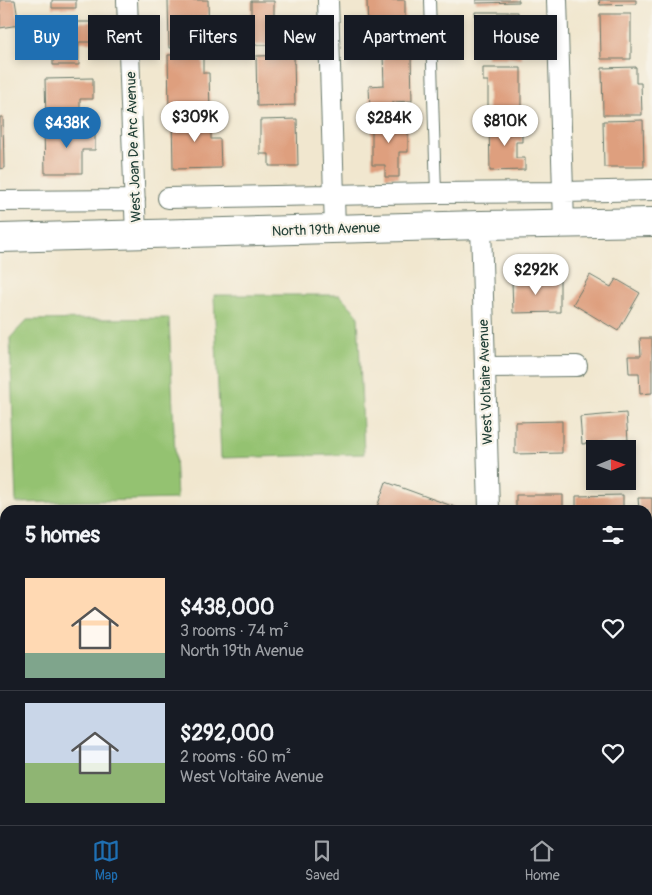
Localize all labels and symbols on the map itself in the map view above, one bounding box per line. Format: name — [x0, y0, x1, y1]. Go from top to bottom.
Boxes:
street label: West Joan De Arc Avenue — [122, 71, 145, 223]
pin: $309K — [160, 100, 230, 143]
pin: $284K — [354, 102, 424, 144]
pin: $810K — [470, 104, 540, 147]
pin: $438K — [32, 106, 102, 149]
street label: North 19th Avenue — [272, 219, 380, 240]
pin: $292K — [501, 254, 571, 296]
street label: West Voltaire Avenue — [475, 319, 496, 445]
north arrow — [586, 440, 636, 490]

